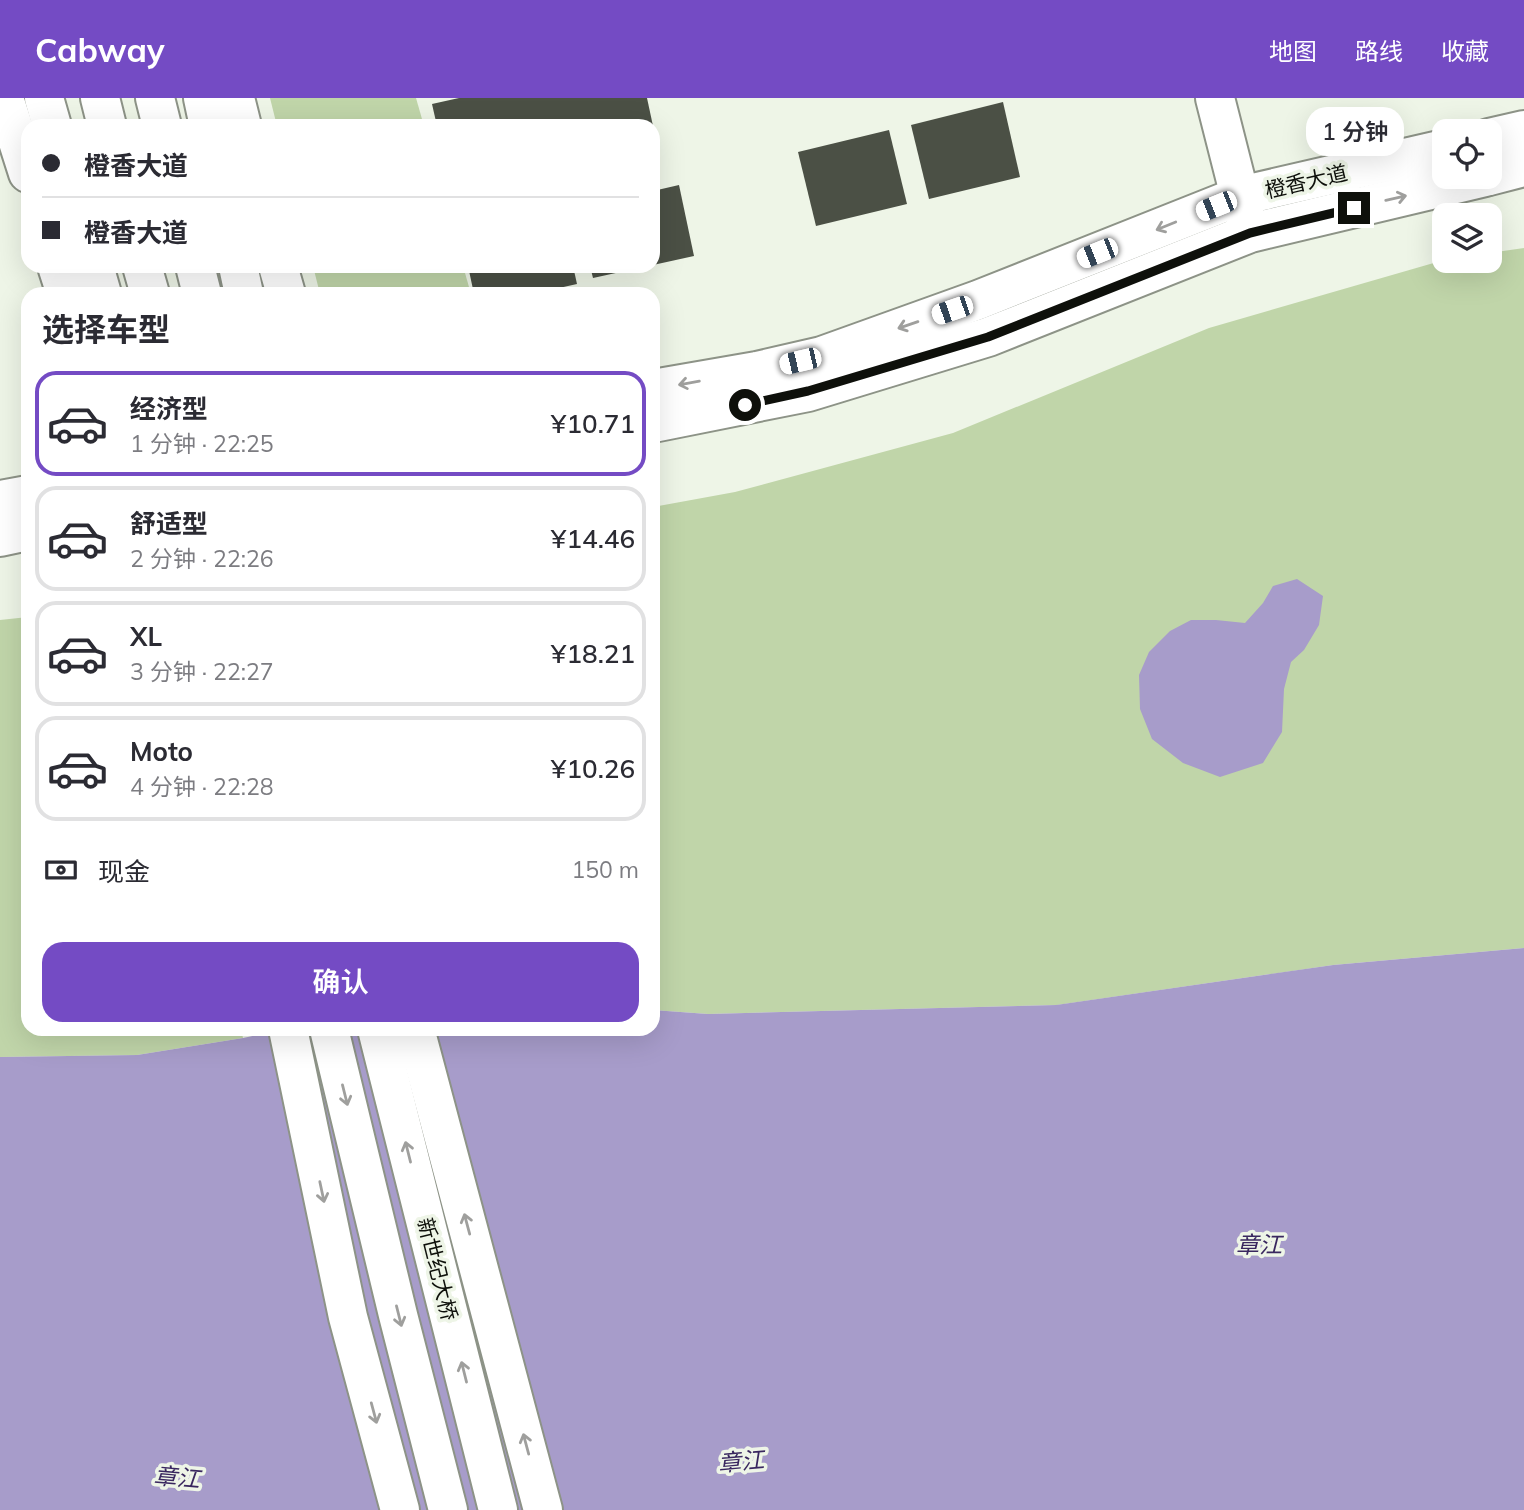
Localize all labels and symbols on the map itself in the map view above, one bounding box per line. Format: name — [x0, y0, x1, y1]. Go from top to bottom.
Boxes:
callout: 1 分钟 — [1305, 106, 1403, 155]
street label: 橙香大道 — [1262, 159, 1350, 203]
car — [1193, 188, 1240, 224]
one-way arrow — [1384, 191, 1407, 204]
route end — [1338, 192, 1370, 224]
one-way arrow — [1156, 220, 1178, 233]
car — [1074, 235, 1121, 271]
car — [929, 293, 976, 327]
one-way arrow — [898, 320, 920, 332]
car — [778, 346, 823, 376]
one-way arrow — [678, 377, 701, 390]
route start — [729, 389, 761, 421]
one-way arrow — [339, 1083, 352, 1106]
one-way arrow — [401, 1141, 414, 1164]
one-way arrow — [315, 1180, 329, 1203]
one-way arrow — [460, 1213, 473, 1236]
street label: 新世纪大桥 — [413, 1215, 463, 1323]
water label: 章江 — [1236, 1230, 1285, 1259]
one-way arrow — [393, 1305, 406, 1327]
one-way arrow — [457, 1362, 470, 1384]
one-way arrow — [368, 1401, 381, 1424]
one-way arrow — [518, 1433, 531, 1455]
water label: 章江 — [717, 1444, 768, 1477]
water label: 章江 — [153, 1461, 204, 1494]

